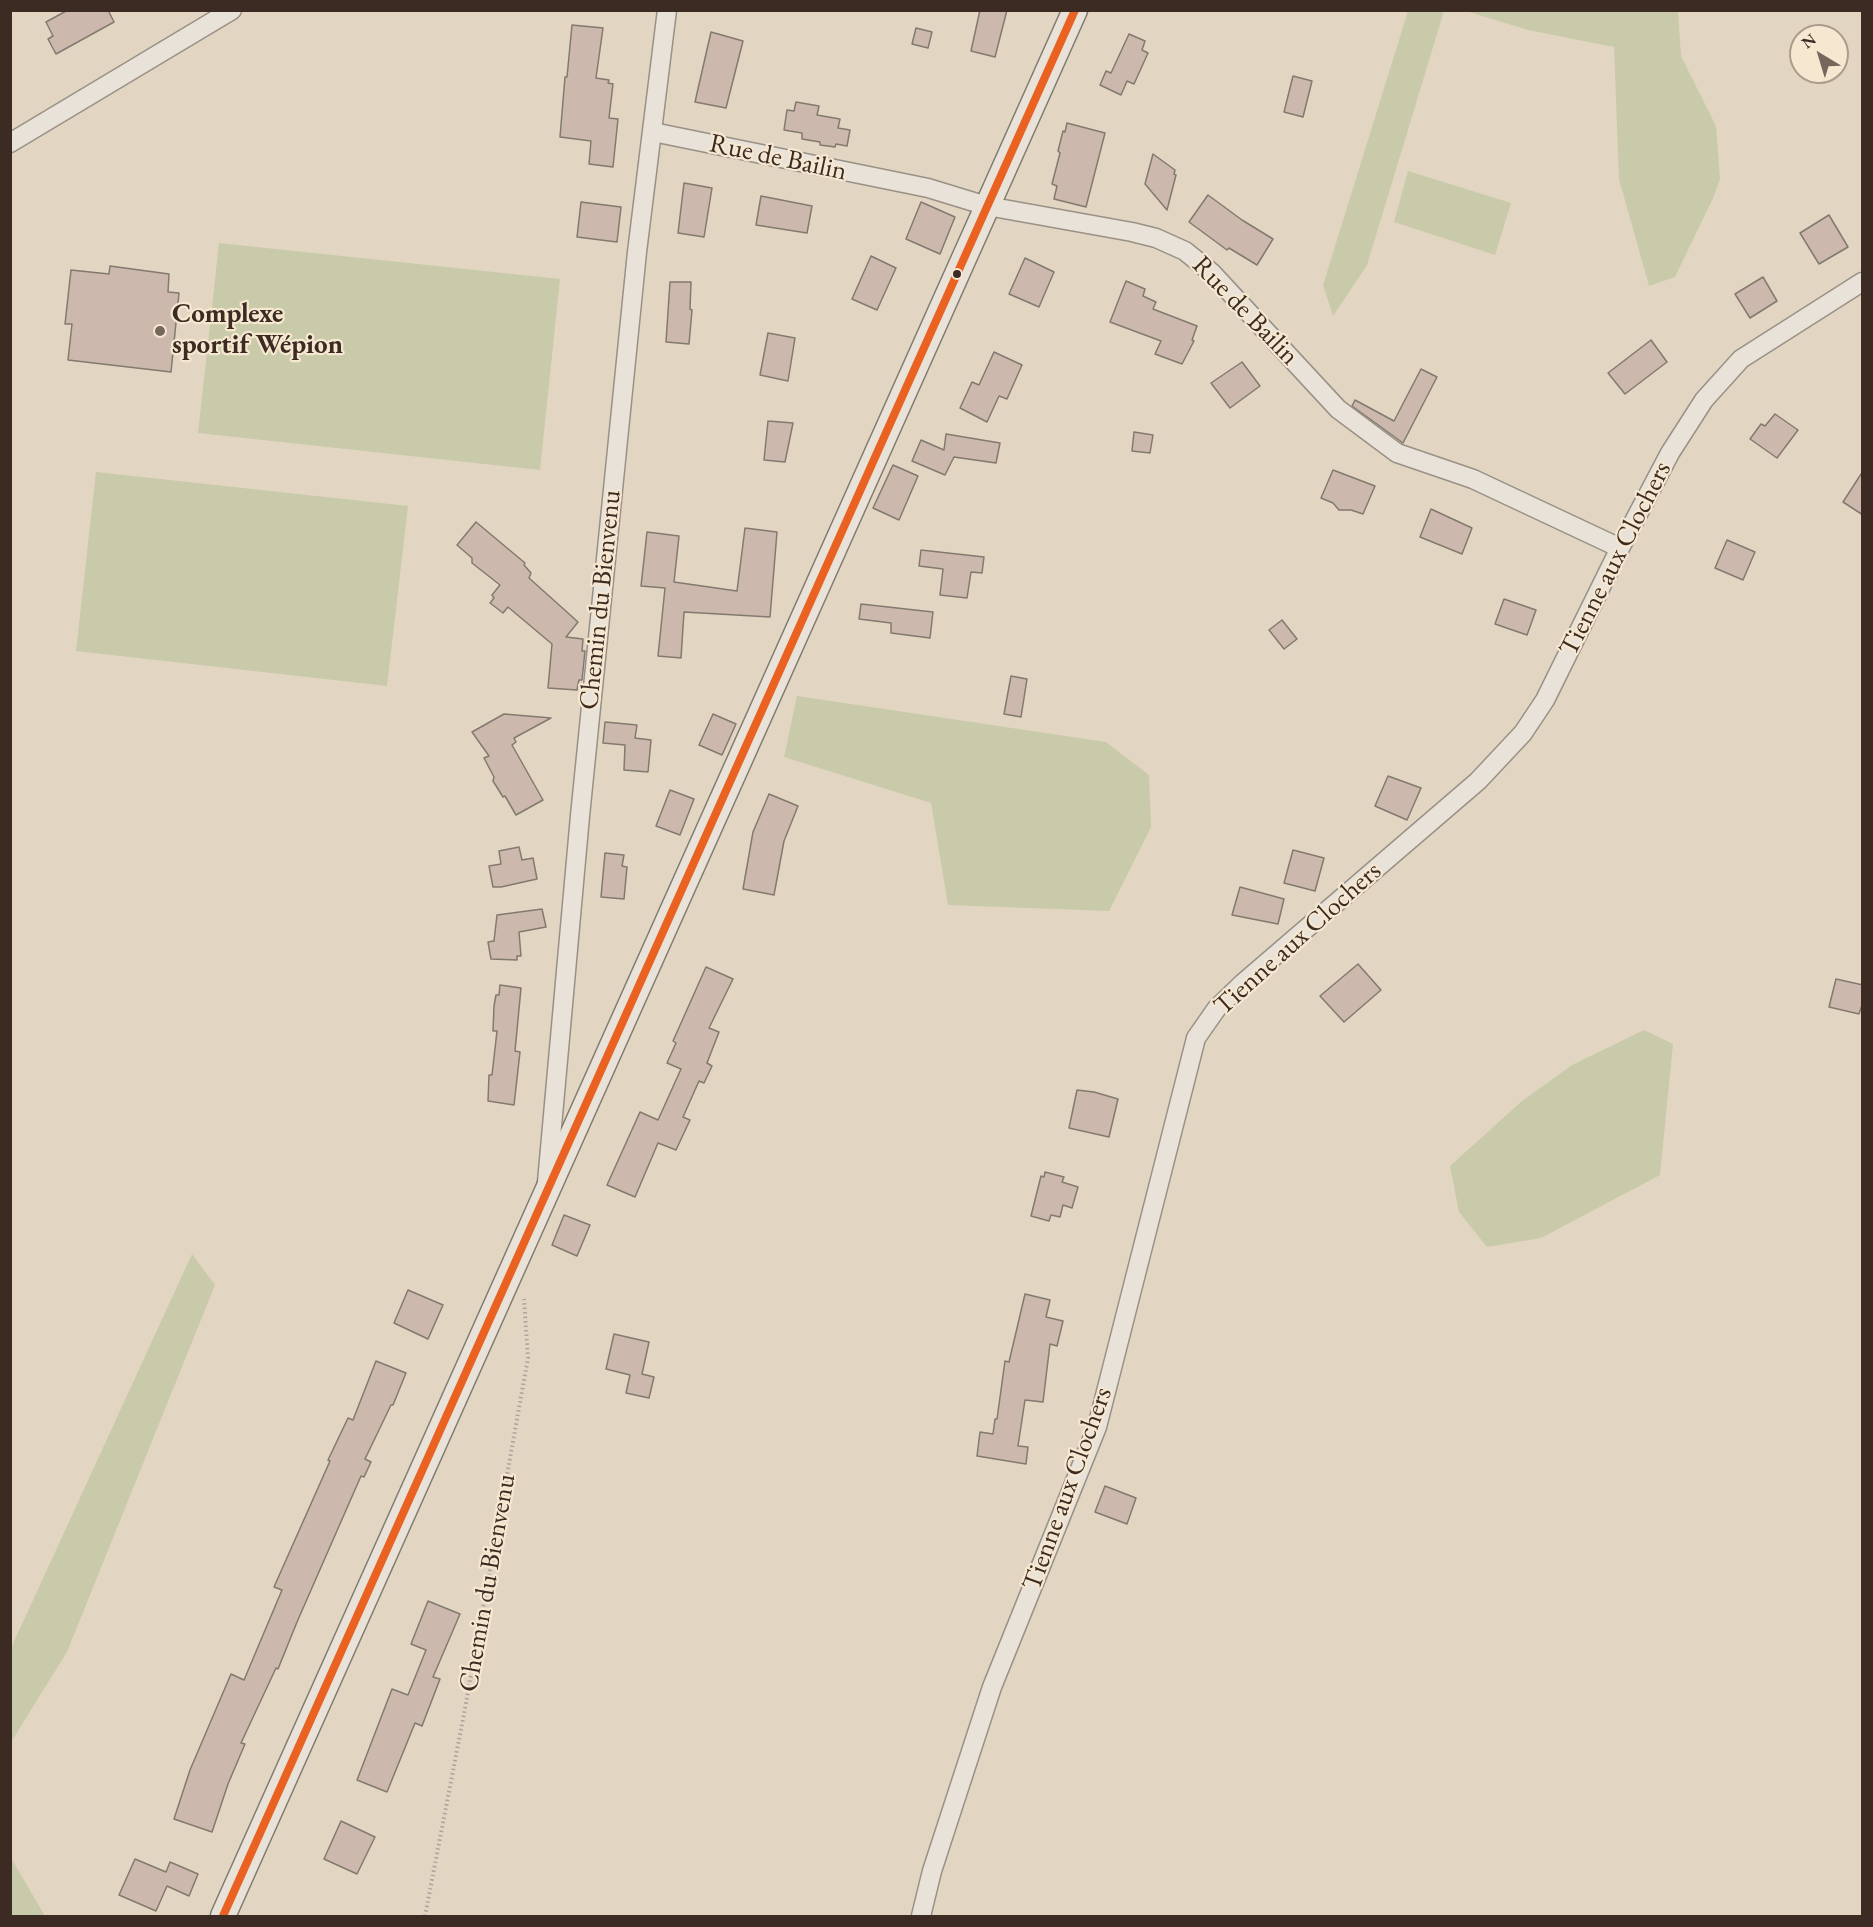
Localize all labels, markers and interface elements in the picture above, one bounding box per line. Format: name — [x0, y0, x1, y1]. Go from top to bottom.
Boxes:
north arrow — [1789, 24, 1849, 84]
text: N — [1797, 29, 1820, 53]
street label: Rue de Bailin — [706, 128, 850, 188]
street label: Rue de Bailin — [1185, 250, 1305, 372]
unlabelled marker — [951, 268, 963, 280]
place label: Complexe sportif Wépion — [172, 299, 343, 362]
marker: Complexe sportif Wépion — [153, 324, 167, 338]
street label: Tienne aux Clochers — [1553, 456, 1679, 662]
street label: Chemin du Bienvenu — [573, 488, 629, 712]
street label: Tienne aux Clochers — [1208, 855, 1388, 1023]
street label: Tienne aux Clochers — [1016, 1383, 1120, 1595]
street label: Chemin du Bienvenu — [453, 1471, 523, 1695]

